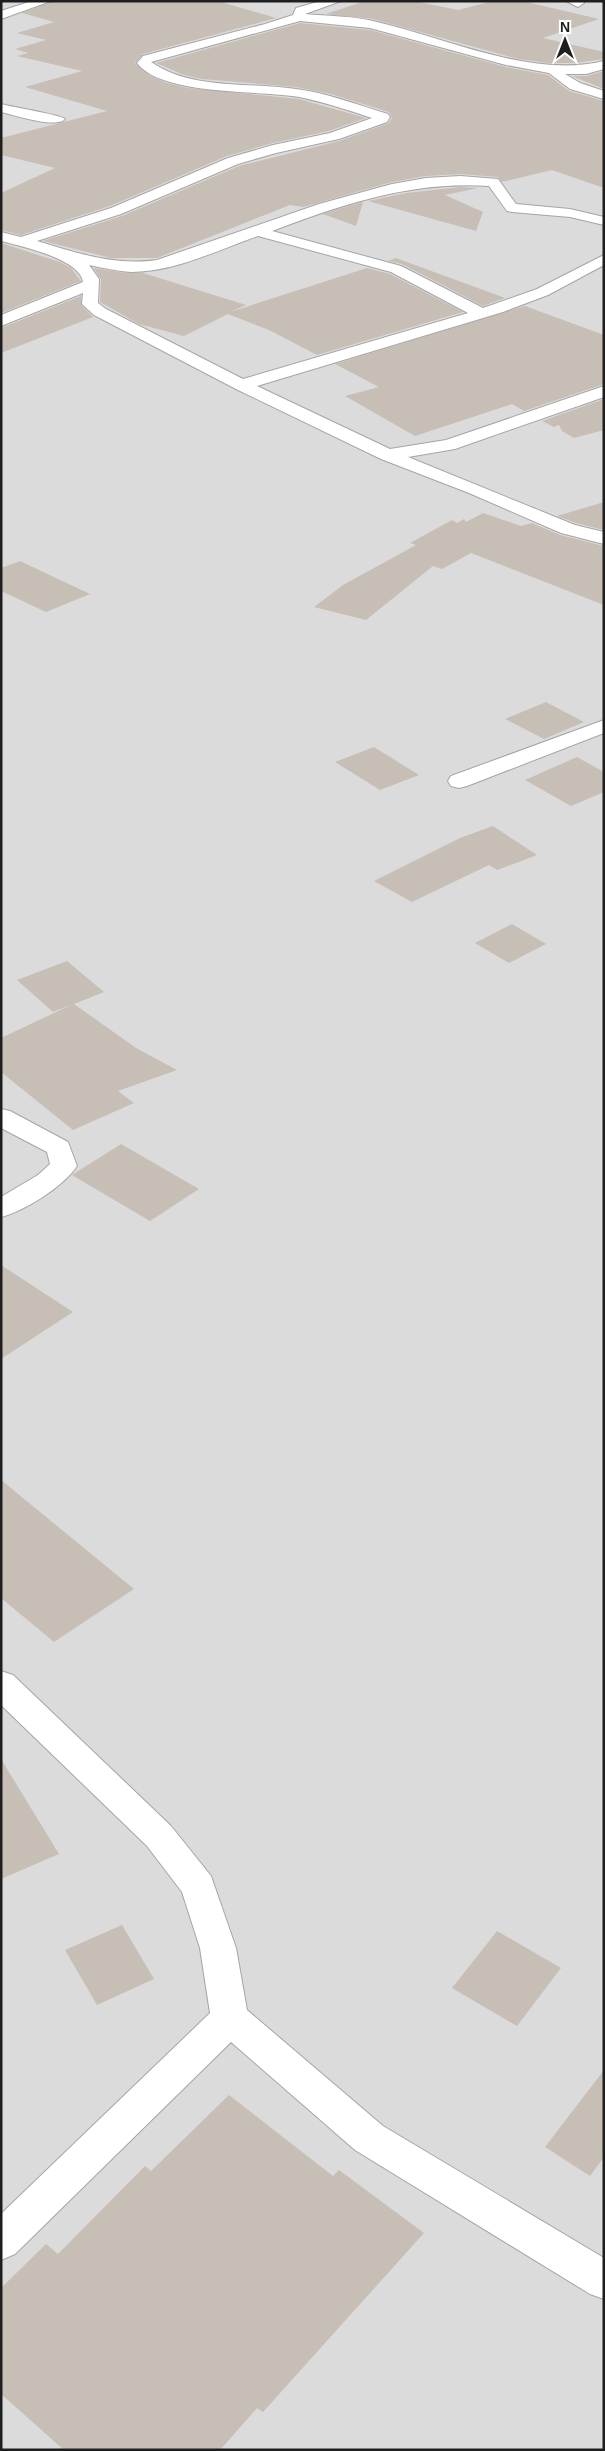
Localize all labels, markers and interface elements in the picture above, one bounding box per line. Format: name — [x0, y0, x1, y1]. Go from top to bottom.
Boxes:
north arrow — [540, 15, 590, 65]
text: N — [560, 19, 570, 35]

